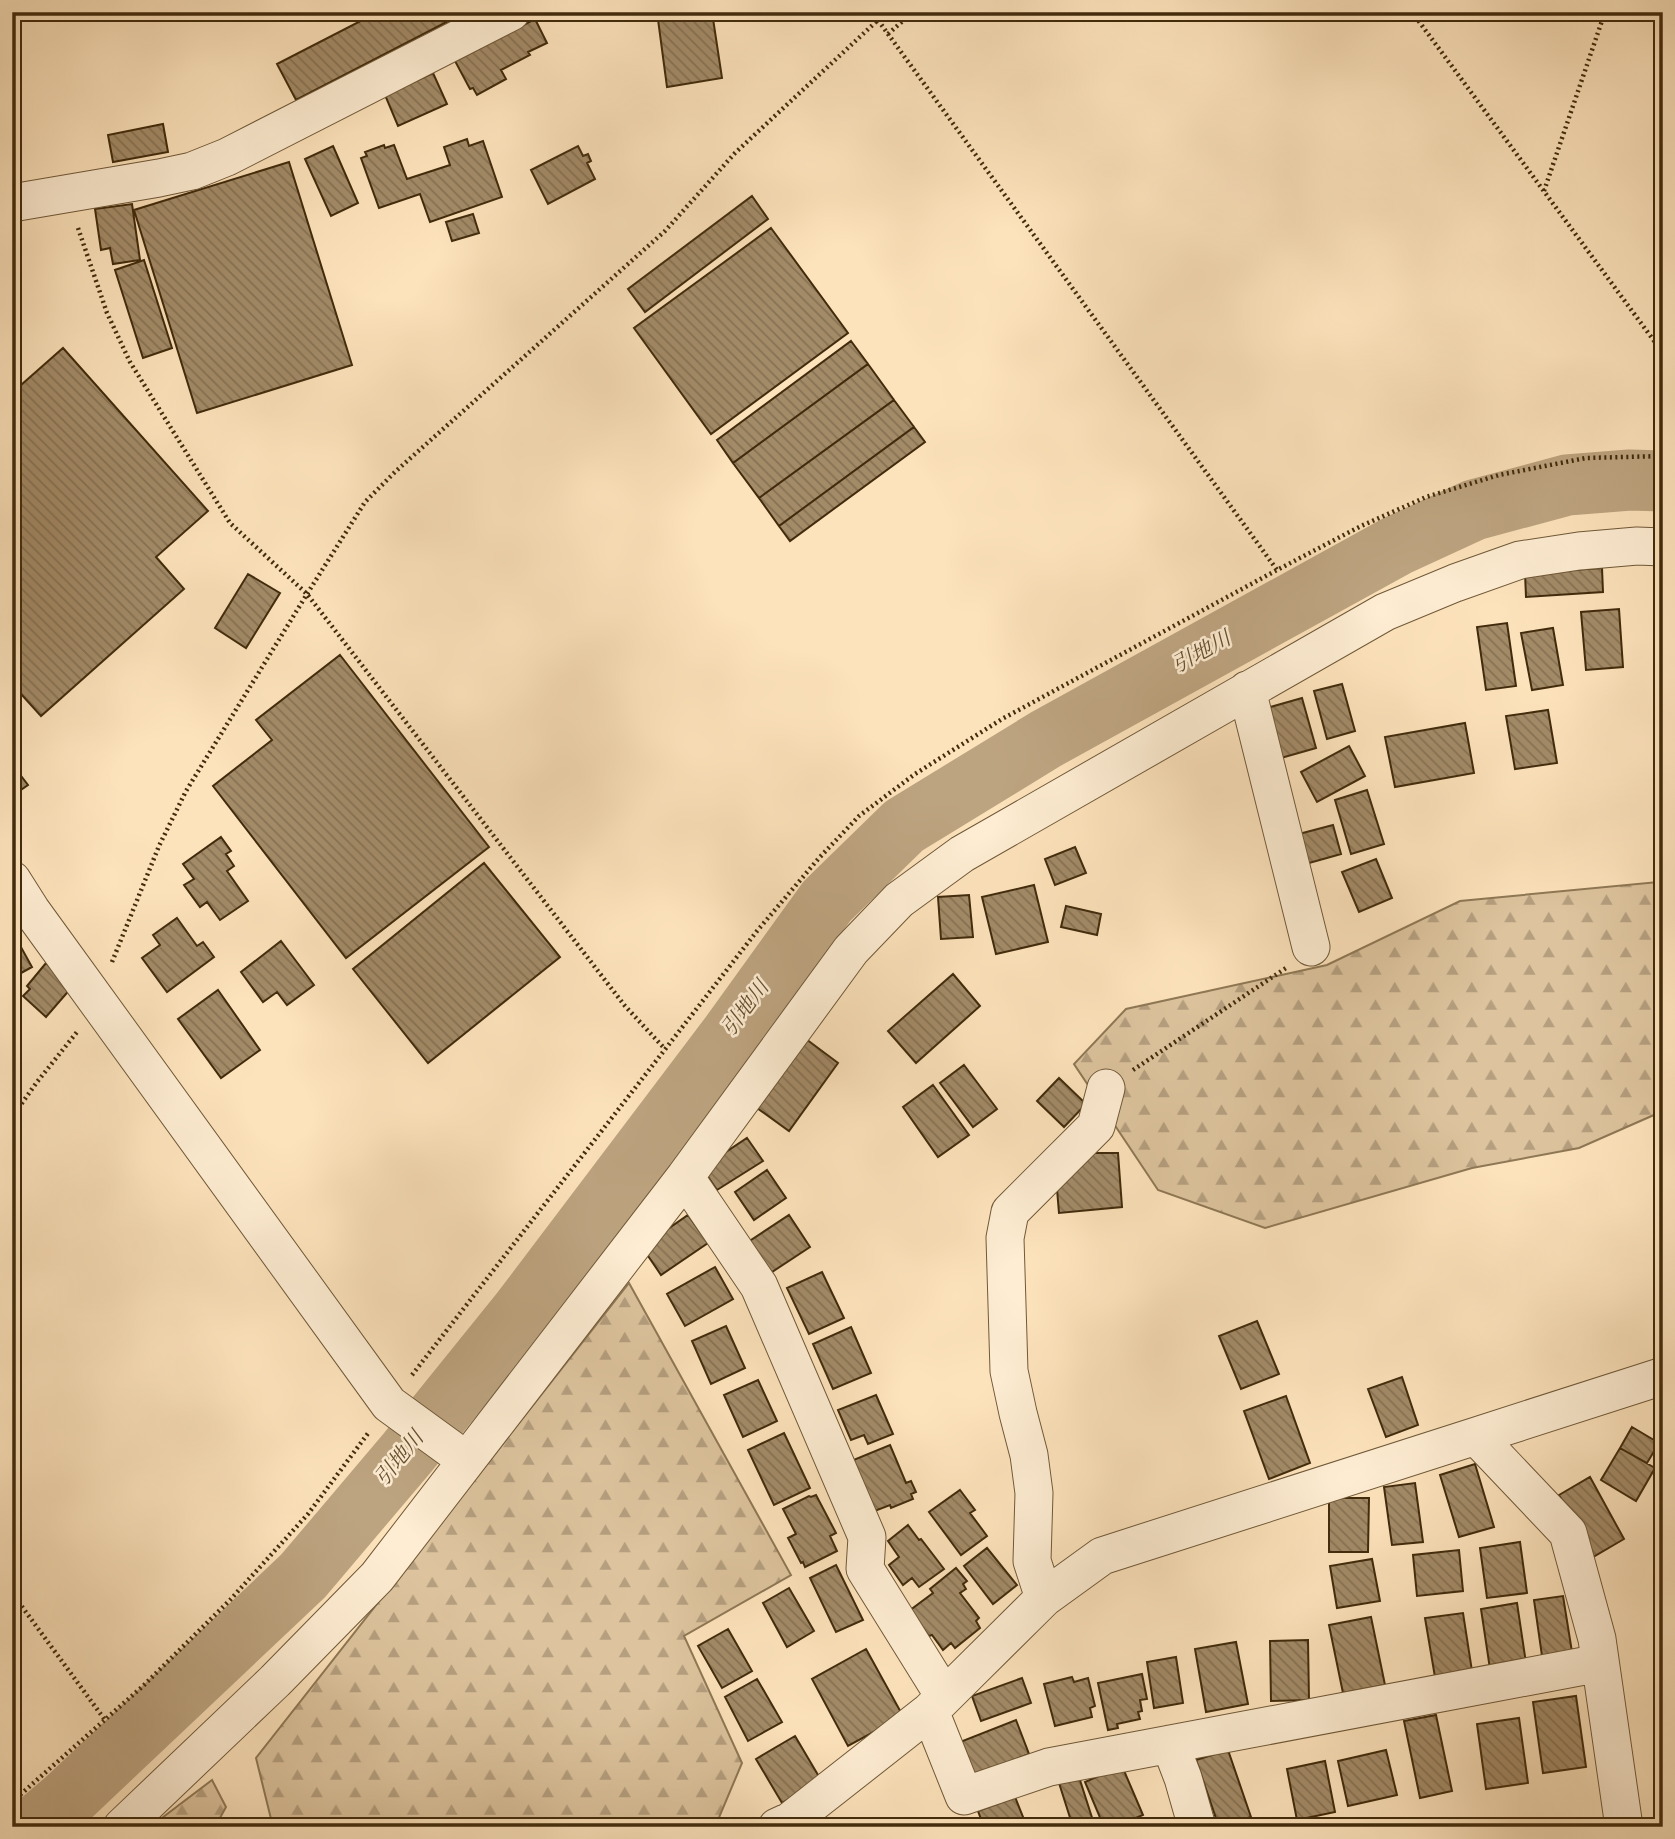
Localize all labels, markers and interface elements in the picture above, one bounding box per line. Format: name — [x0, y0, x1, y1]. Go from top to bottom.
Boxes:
water label: 引地川 — [1168, 626, 1236, 677]
water label: 引地川 — [717, 975, 775, 1040]
water label: 引地川 — [370, 1425, 429, 1490]

